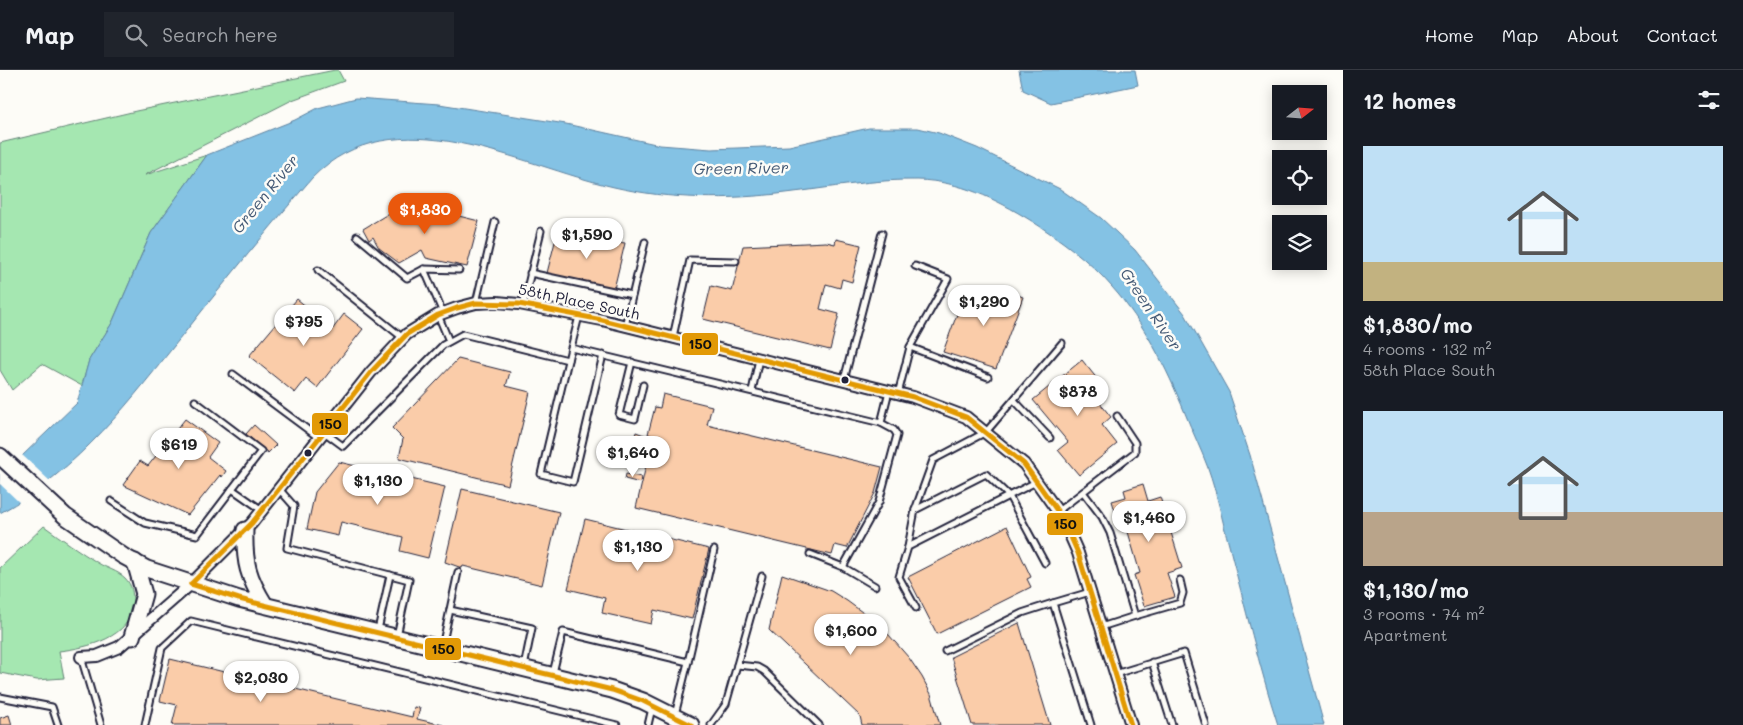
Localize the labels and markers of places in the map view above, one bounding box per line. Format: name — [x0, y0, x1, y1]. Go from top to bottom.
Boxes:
pin: $1,830 — [384, 192, 466, 235]
pin: $1,590 — [546, 218, 628, 260]
pin: $1,290 — [943, 284, 1025, 327]
pin: $795 — [274, 304, 334, 347]
pin: $878 — [1048, 374, 1108, 417]
unlabelled marker — [840, 375, 850, 385]
pin: $619 — [149, 428, 209, 470]
pin: $1,640 — [592, 436, 674, 478]
unlabelled marker — [303, 448, 313, 458]
pin: $1,130 — [337, 464, 419, 506]
pin: $1,460 — [1108, 500, 1190, 543]
pin: $1,130 — [597, 530, 679, 572]
pin: $1,600 — [810, 614, 892, 656]
pin: $2,030 — [220, 660, 302, 703]

